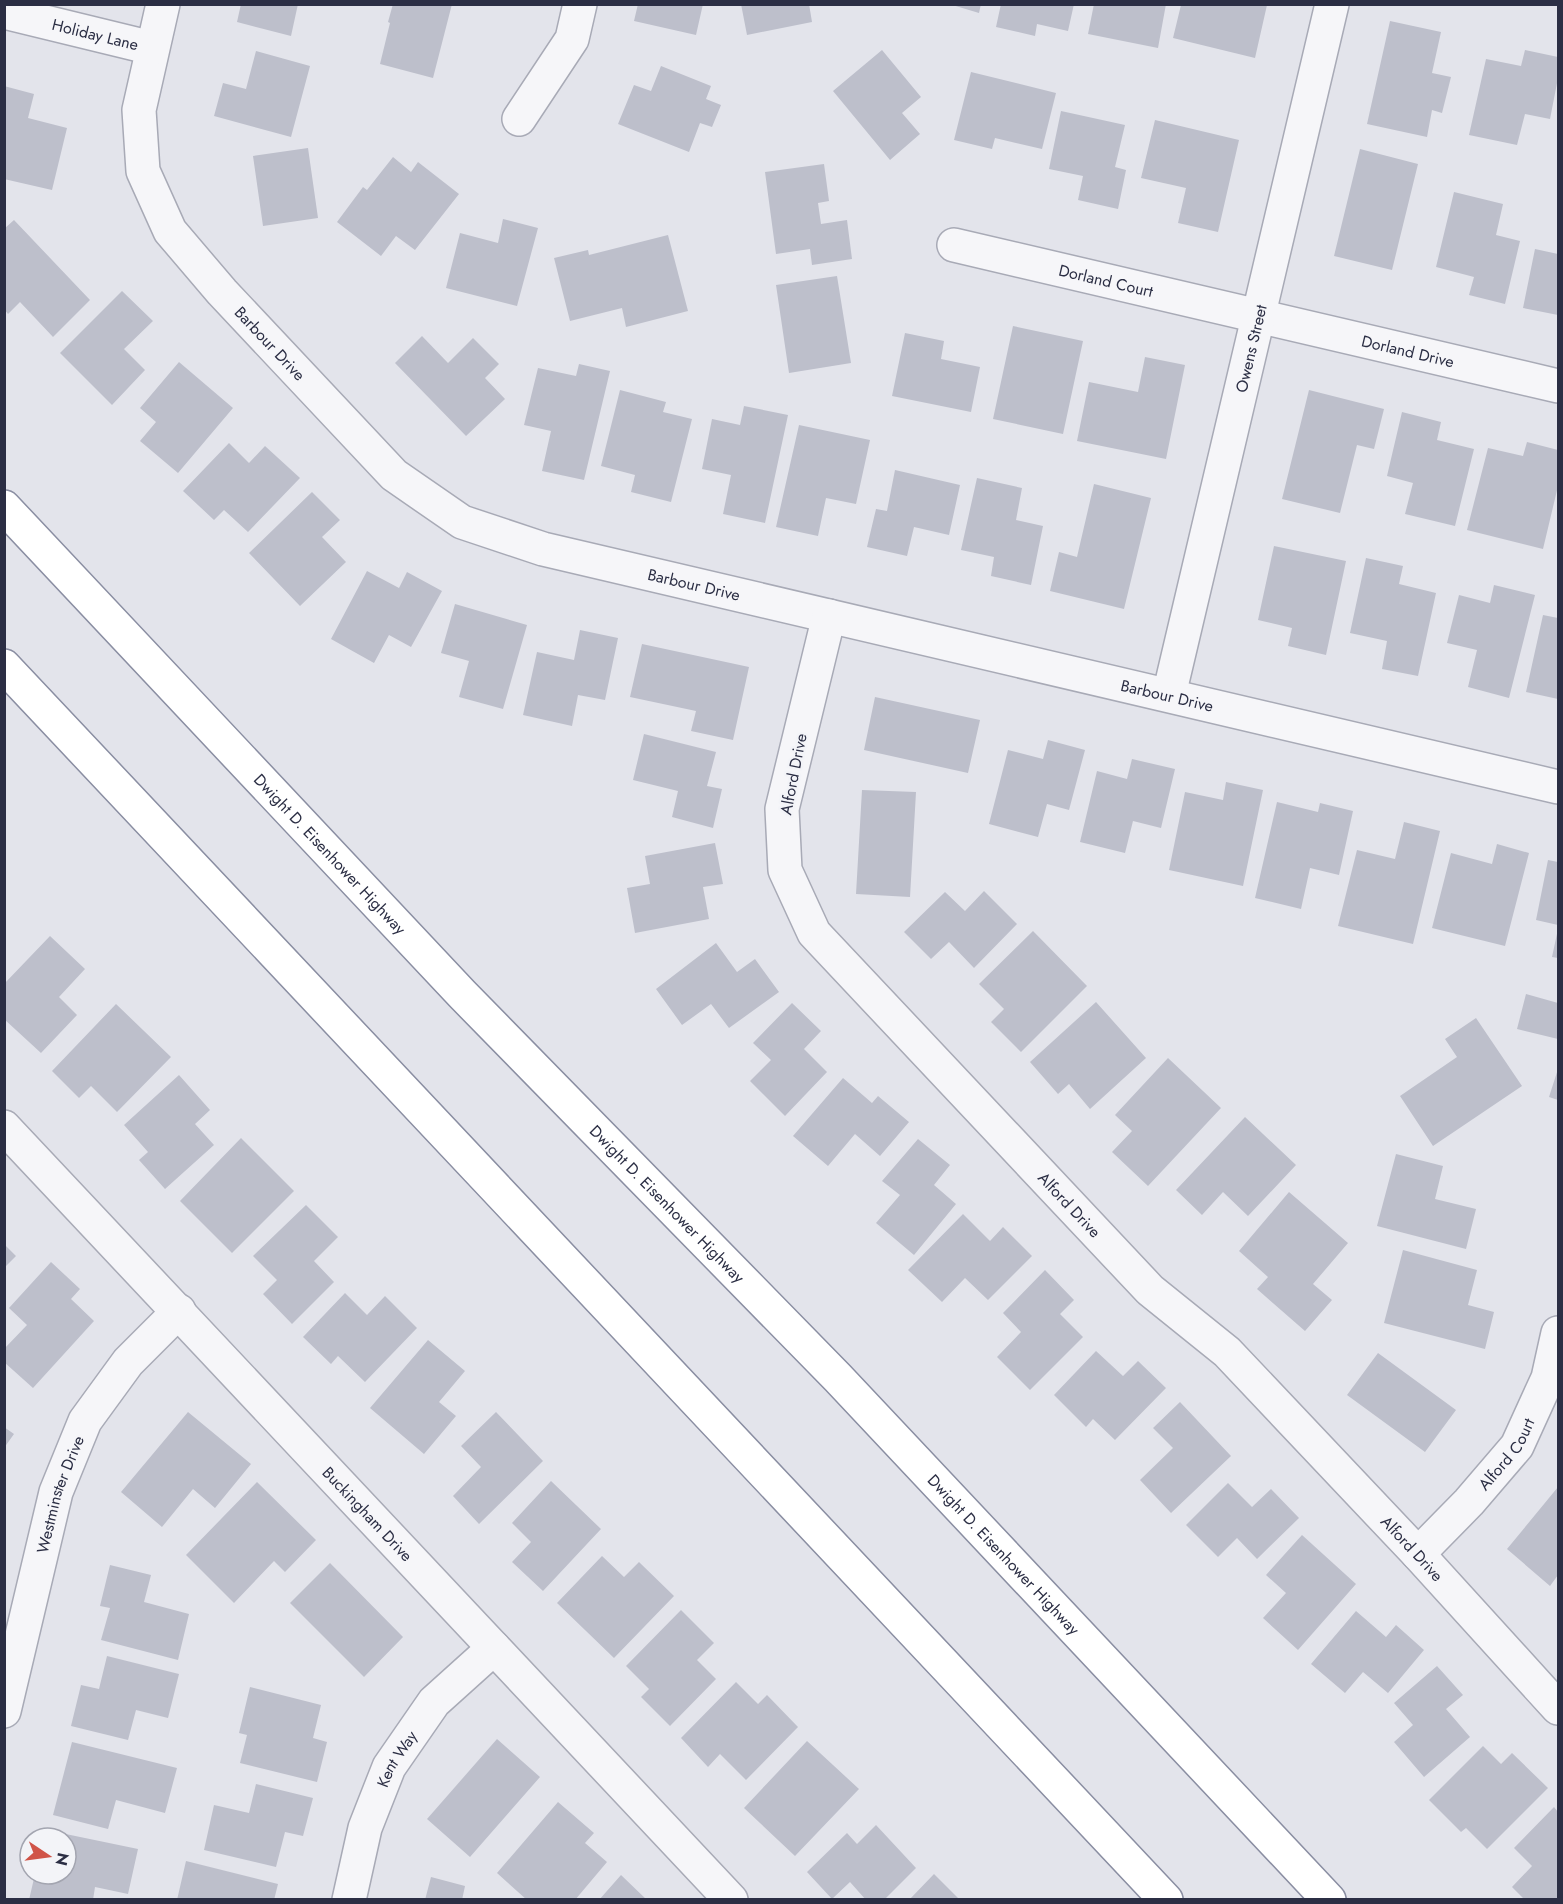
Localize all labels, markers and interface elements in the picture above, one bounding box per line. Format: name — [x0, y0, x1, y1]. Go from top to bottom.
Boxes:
street label: Holiday Lane — [50, 13, 141, 56]
street label: Dorland Court — [1056, 259, 1155, 303]
street label: Barbour Drive — [229, 301, 310, 386]
street label: Owens Street — [1230, 302, 1273, 395]
street label: Dorland Drive — [1359, 329, 1456, 373]
street label: Barbour Drive — [645, 563, 742, 607]
street label: Barbour Drive — [1118, 674, 1216, 718]
street label: Alford Drive — [774, 731, 813, 817]
street label: Dwight D. Eisenhower Highway — [248, 769, 412, 940]
street label: Dwight D. Eisenhower Highway — [584, 1120, 750, 1289]
street label: Alford Drive — [1033, 1167, 1106, 1243]
street label: Alford Court — [1473, 1414, 1540, 1495]
street label: Westminster Drive — [31, 1432, 90, 1556]
street label: Buckingham Drive — [317, 1462, 418, 1567]
street label: Dwight D. Eisenhower Highway — [922, 1469, 1086, 1641]
street label: Alford Drive — [1375, 1510, 1448, 1587]
street label: Kent Way — [371, 1725, 423, 1791]
north arrow — [18, 1826, 78, 1886]
text: N — [49, 1850, 75, 1868]

